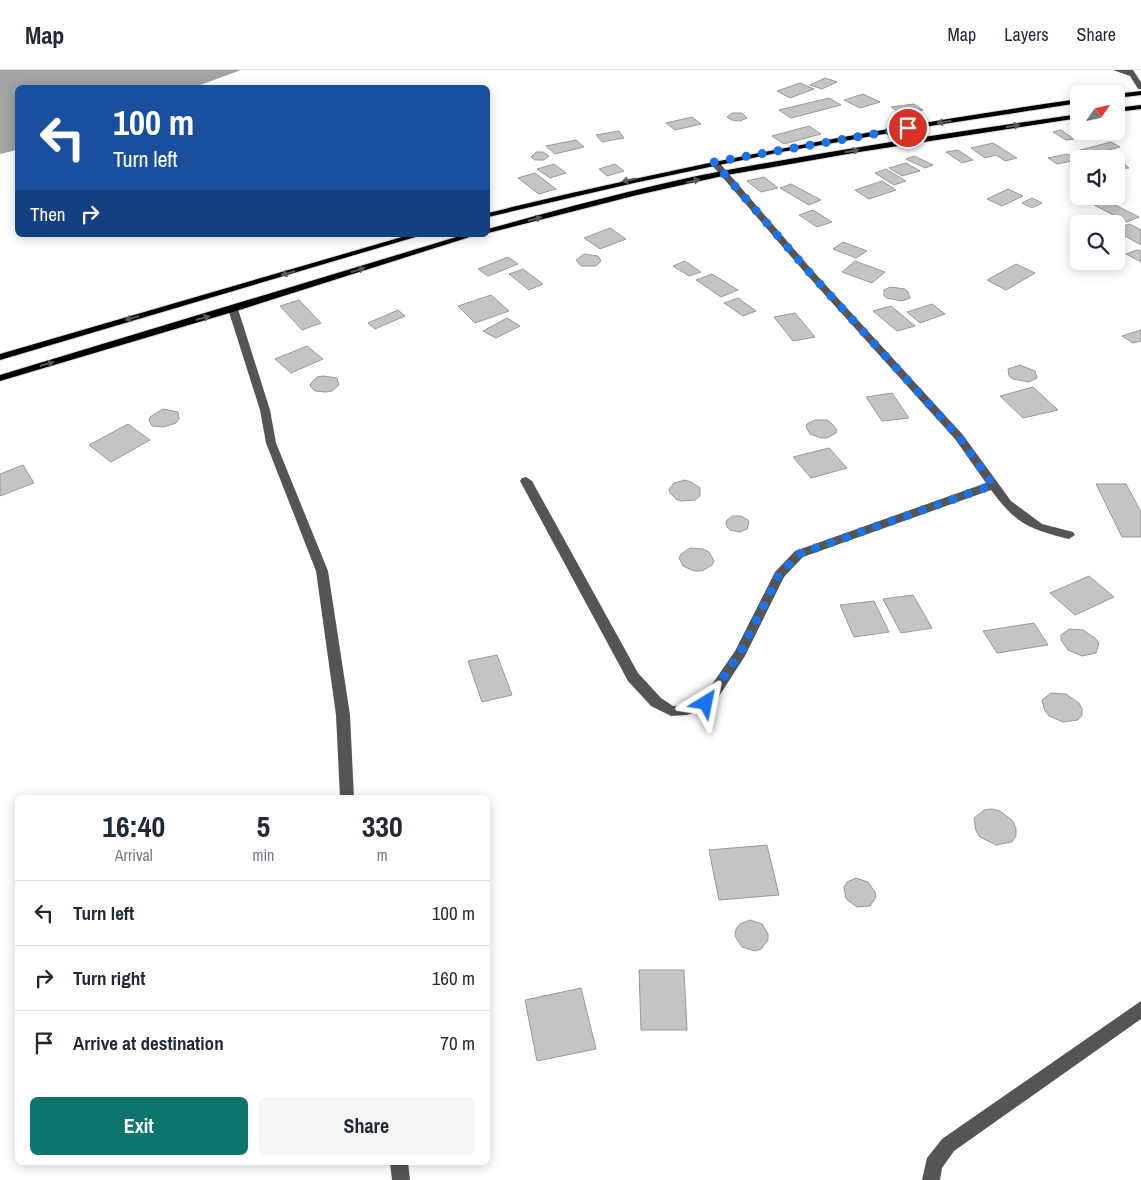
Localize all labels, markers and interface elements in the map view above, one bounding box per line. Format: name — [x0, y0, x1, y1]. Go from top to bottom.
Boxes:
text: Map — [25, 19, 64, 51]
text: Map — [948, 22, 976, 47]
text: Layers — [1004, 22, 1049, 47]
text: Share — [1077, 22, 1116, 47]
north arrow — [1070, 85, 1125, 140]
map controls — [1070, 85, 1125, 270]
text: 100 m — [113, 99, 194, 146]
icon: left — [30, 105, 95, 170]
pin — [887, 107, 929, 149]
icon: arrive — [894, 114, 922, 142]
one-way arrow — [936, 119, 952, 127]
one-way arrow — [1005, 122, 1021, 130]
text: Turn left — [113, 144, 178, 174]
one-way arrow — [845, 146, 861, 154]
button: sound — [1070, 150, 1125, 205]
one-way arrow — [622, 176, 637, 184]
one-way arrow — [685, 177, 700, 185]
icon: right — [76, 200, 104, 228]
text: Then — [30, 201, 66, 227]
one-way arrow — [527, 215, 542, 223]
button: search — [1070, 215, 1125, 270]
one-way arrow — [351, 266, 366, 274]
one-way arrow — [280, 269, 295, 277]
one-way arrow — [195, 314, 210, 322]
one-way arrow — [124, 315, 139, 323]
one-way arrow — [39, 360, 54, 368]
position arrow — [679, 676, 731, 728]
text: 16:40 — [102, 806, 165, 846]
text: 5 — [257, 806, 270, 846]
text: 330 — [362, 806, 403, 846]
text: Arrival — [115, 844, 153, 866]
text: min — [252, 844, 274, 866]
text: m — [377, 844, 388, 866]
icon: left — [30, 899, 58, 927]
text: Turn left — [73, 900, 134, 926]
text: 100 m — [432, 900, 475, 926]
icon: right — [30, 964, 58, 992]
text: Turn right — [73, 965, 145, 991]
text: 160 m — [432, 965, 475, 991]
icon: arrive — [30, 1029, 58, 1057]
text: Arrive at destination — [73, 1030, 224, 1056]
text: 70 m — [440, 1030, 475, 1056]
button: Exit — [30, 1097, 248, 1155]
button: Share — [258, 1097, 475, 1155]

